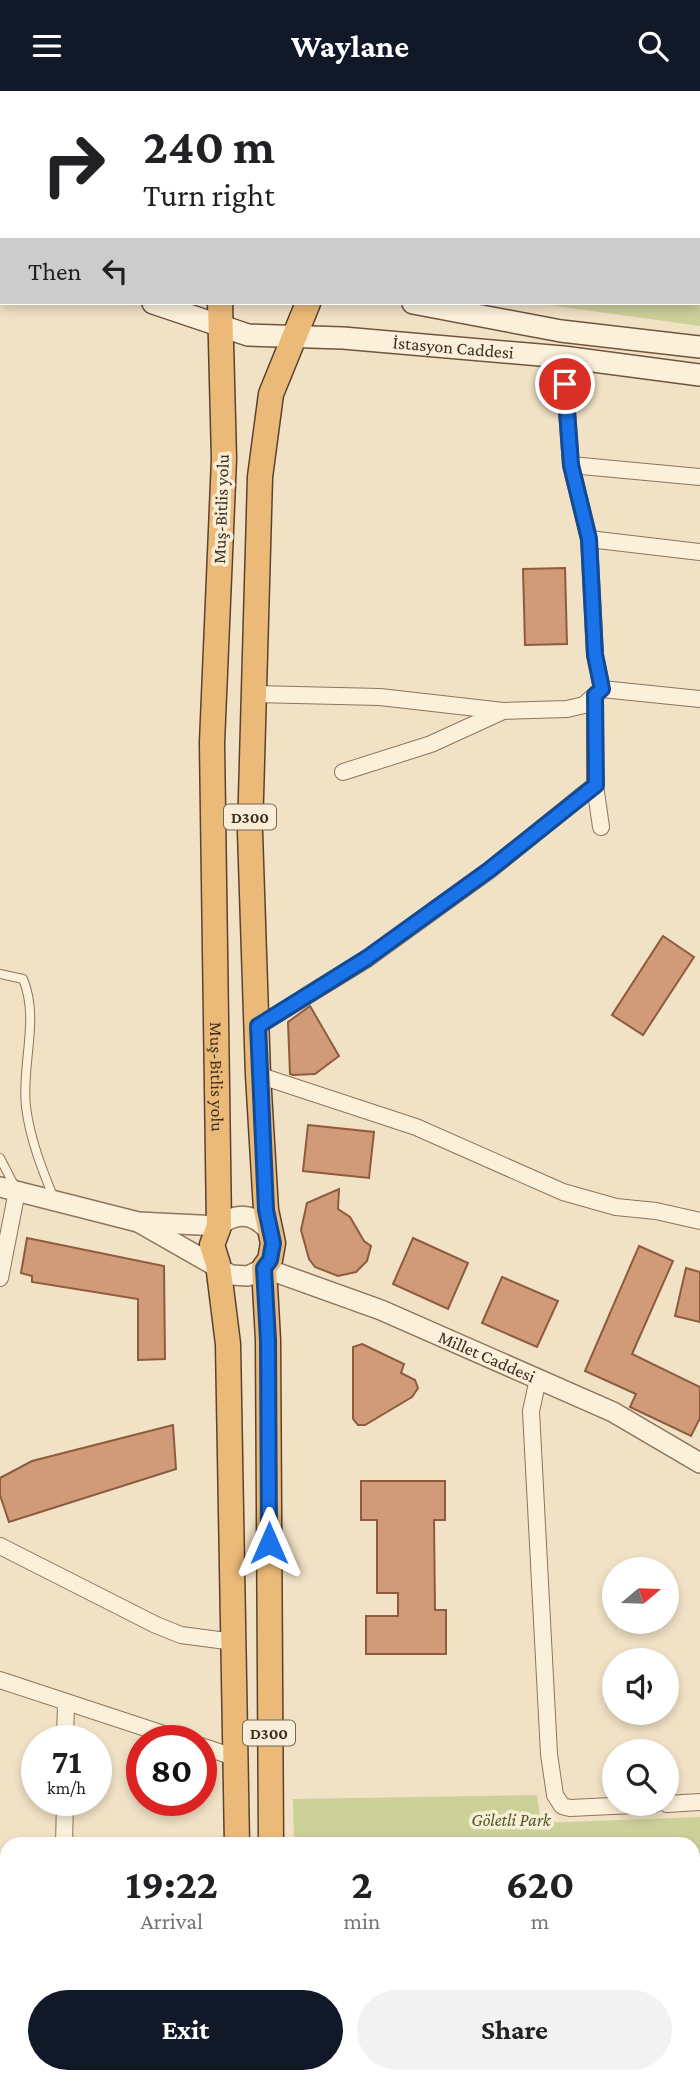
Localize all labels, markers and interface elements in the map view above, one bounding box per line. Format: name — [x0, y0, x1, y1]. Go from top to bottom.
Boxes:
icon: menu — [28, 27, 66, 65]
icon: search — [634, 27, 672, 65]
text: Waylane — [291, 28, 409, 64]
icon: right — [28, 119, 119, 210]
text: 240 m — [143, 119, 275, 174]
text: Turn right — [143, 177, 275, 213]
icon: left — [96, 252, 134, 290]
text: Then — [28, 257, 82, 286]
street label: İstasyon Caddesi — [392, 332, 515, 363]
pin — [535, 354, 595, 414]
icon: arrive — [546, 365, 584, 403]
street label: Muş-Bitlis yolu — [209, 453, 233, 564]
road number: D300 — [224, 804, 276, 829]
street label: Muş-Bitlis yolu — [206, 1022, 228, 1132]
street label: Millet Caddesi — [435, 1327, 539, 1387]
position arrow — [232, 1506, 306, 1580]
north arrow — [602, 1557, 679, 1635]
map controls — [602, 1557, 679, 1816]
button: sound — [602, 1648, 679, 1725]
road number: D300 — [243, 1721, 295, 1745]
speed limit sign: 80 — [126, 1725, 217, 1816]
button: search — [602, 1739, 679, 1816]
text: 71 — [51, 1742, 82, 1781]
text: km/h — [47, 1778, 86, 1798]
park label: Göletli Park — [471, 1810, 552, 1830]
text: 19:22 — [125, 1860, 218, 1907]
text: 2 — [351, 1860, 373, 1907]
text: 620 — [506, 1860, 575, 1907]
text: Arrival — [140, 1908, 203, 1934]
text: min — [343, 1908, 380, 1934]
text: m — [531, 1908, 549, 1934]
button: Exit — [28, 1990, 343, 2070]
button: Share — [357, 1990, 672, 2070]

